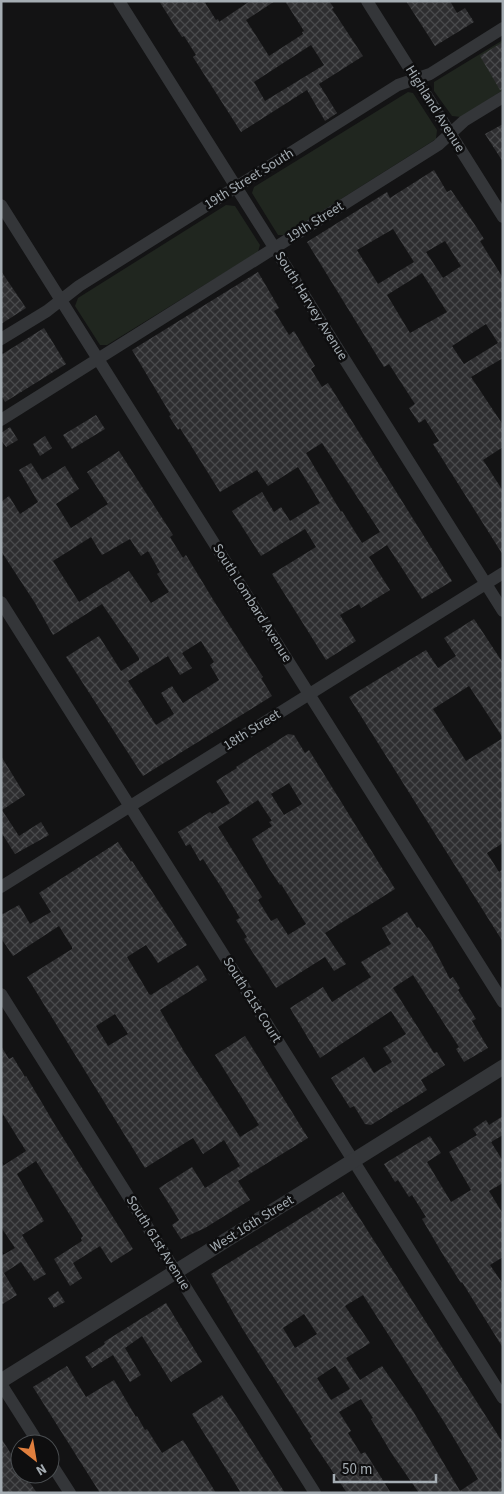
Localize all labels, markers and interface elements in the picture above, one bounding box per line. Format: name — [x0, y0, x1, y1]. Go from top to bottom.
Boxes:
street label: Highland Avenue — [400, 62, 470, 156]
street label: 19th Street South — [200, 144, 298, 214]
street label: 19th Street — [283, 196, 348, 247]
street label: South Harvey Avenue — [269, 248, 353, 364]
street label: South Lombard Avenue — [207, 540, 297, 666]
street label: 18th Street — [220, 704, 285, 755]
street label: South 61st Court — [218, 953, 286, 1047]
street label: West 16th Street — [206, 1190, 298, 1258]
street label: South 61st Avenue — [121, 1192, 195, 1294]
north arrow — [10, 1434, 60, 1484]
scale bar — [334, 1452, 436, 1484]
text: N — [32, 1458, 50, 1480]
text: 50 m — [342, 1459, 372, 1480]

